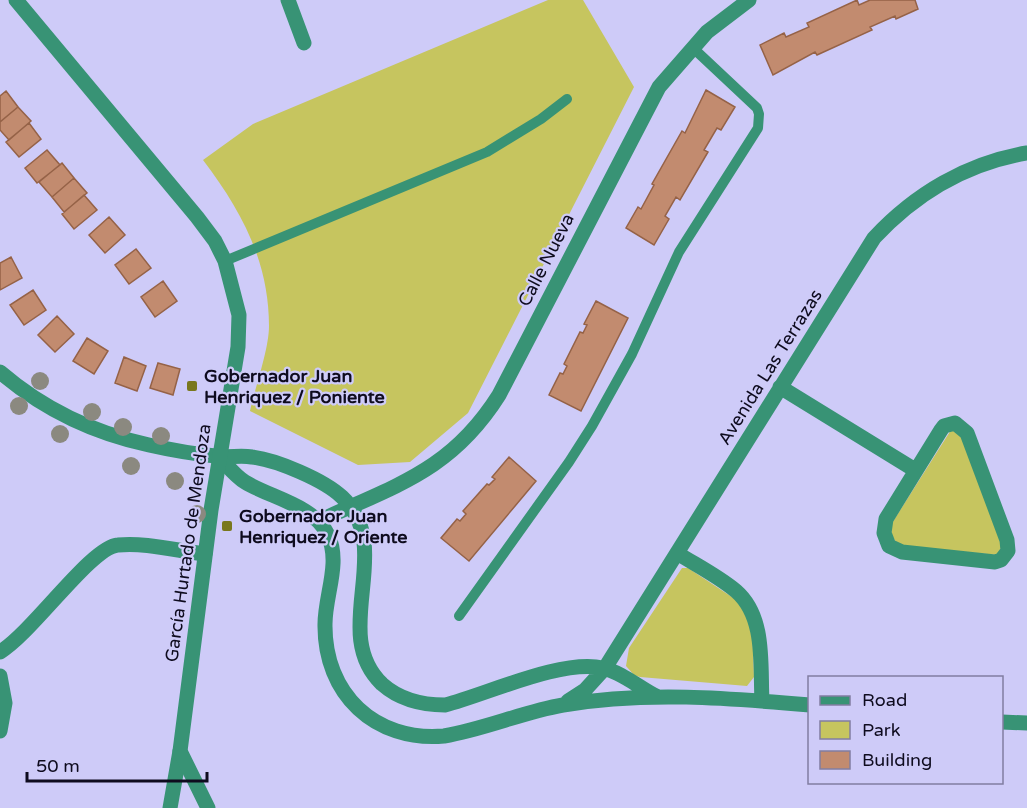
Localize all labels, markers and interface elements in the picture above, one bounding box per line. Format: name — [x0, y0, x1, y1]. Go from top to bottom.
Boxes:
street label: Calle Nueva — [513, 210, 579, 310]
street label: Avenida Las Terrazas — [713, 285, 827, 449]
place label: Gobernador Juan Henriquez / Poniente — [204, 365, 385, 408]
marker: Gobernador Juan Henriquez / Poniente — [185, 379, 199, 393]
street label: García Hurtado de Mendoza — [160, 422, 216, 664]
place label: Gobernador Juan Henriquez / Oriente — [239, 505, 407, 548]
marker: Gobernador Juan Henriquez / Oriente — [220, 519, 234, 533]
legend — [808, 676, 1003, 784]
text: Road — [862, 689, 907, 711]
text: Park — [862, 719, 901, 741]
scale bar — [27, 745, 207, 783]
text: Building — [862, 749, 932, 771]
text: 50 m — [36, 755, 80, 777]

